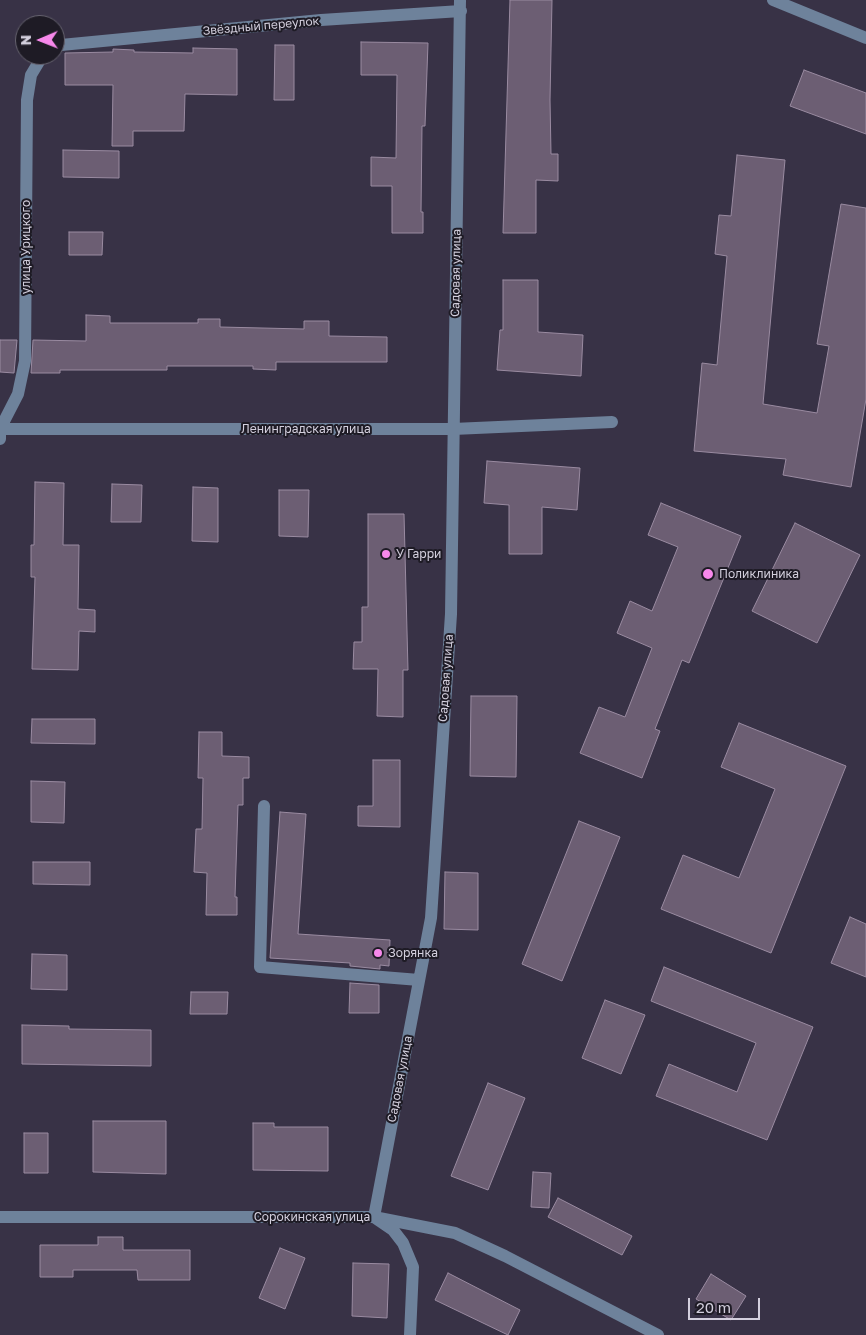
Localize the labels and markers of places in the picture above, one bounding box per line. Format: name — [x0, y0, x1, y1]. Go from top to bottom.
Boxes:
place label: У Гарри — [396, 547, 441, 561]
marker: У Гарри — [380, 548, 392, 560]
marker: Поликлиника — [701, 567, 715, 581]
place label: Поликлиника — [719, 567, 799, 581]
place label: Зорянка — [388, 946, 438, 960]
marker: Зорянка — [372, 947, 384, 959]

